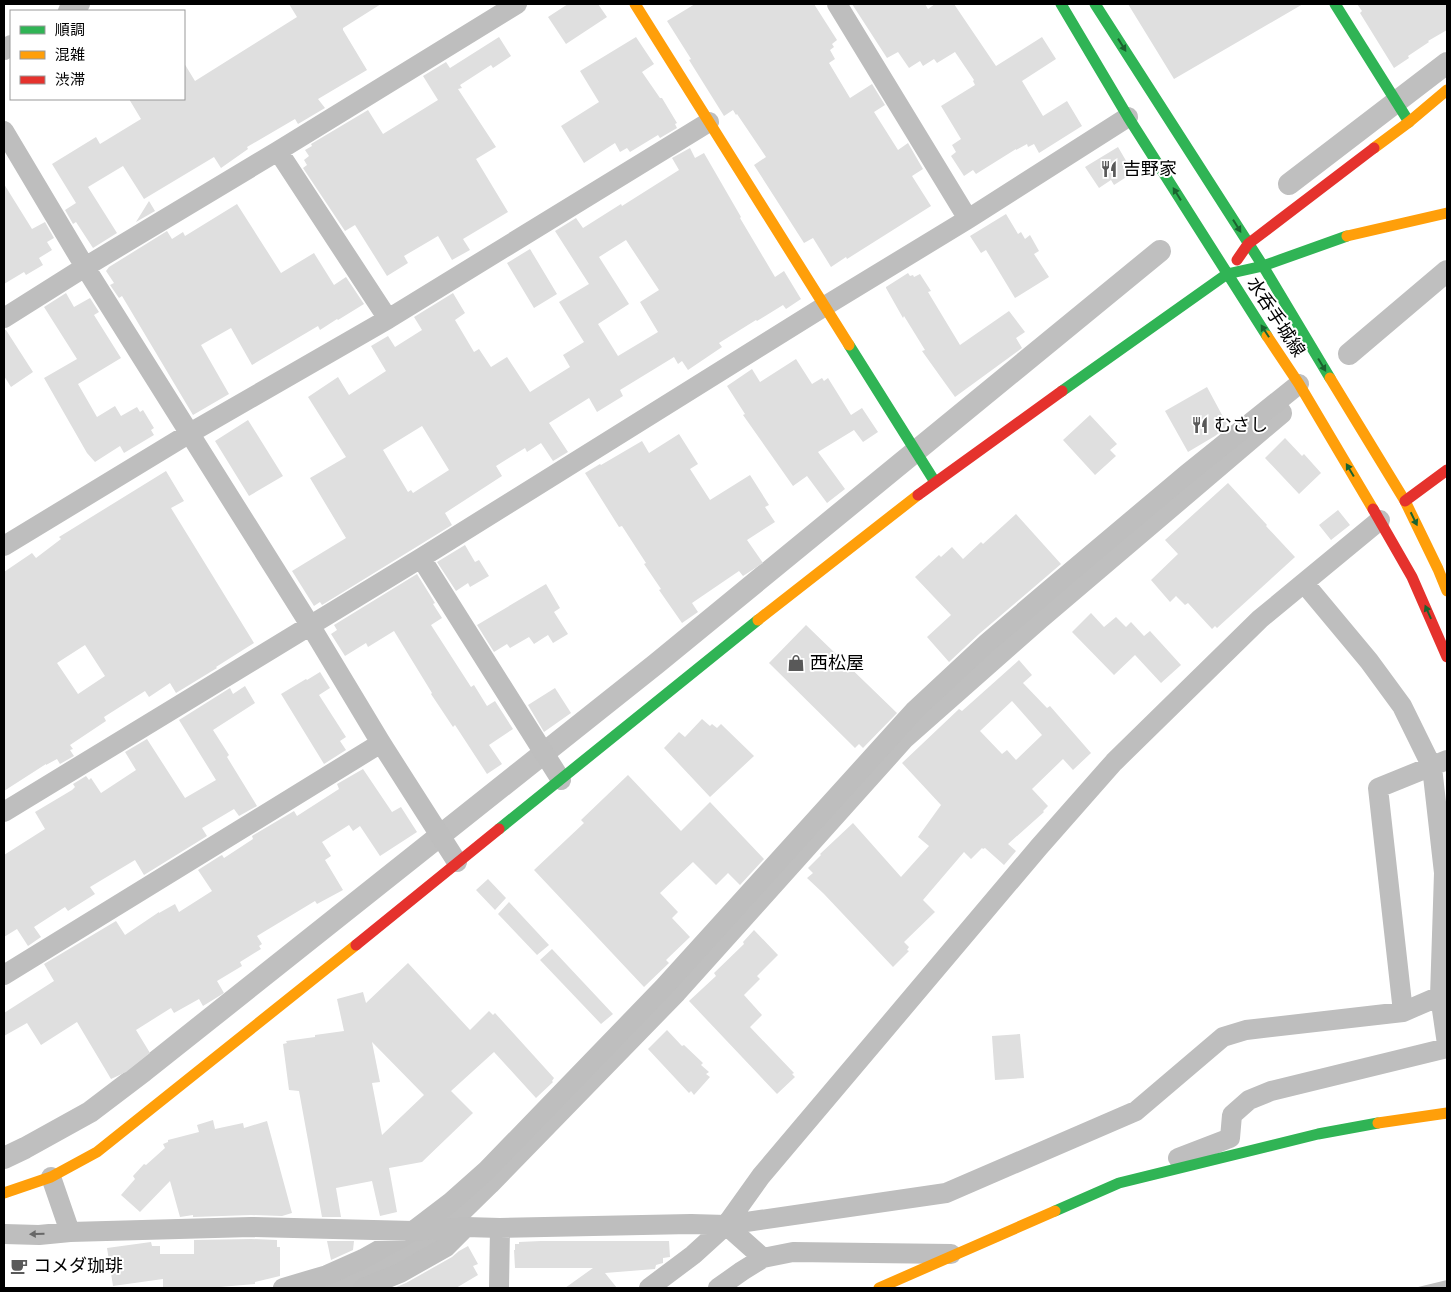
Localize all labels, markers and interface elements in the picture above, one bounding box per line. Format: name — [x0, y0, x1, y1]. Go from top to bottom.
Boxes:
legend — [10, 10, 185, 100]
text: 順調 — [55, 21, 85, 39]
one-way arrow — [1117, 38, 1126, 52]
text: 混雑 — [55, 46, 85, 64]
text: 渋滞 — [55, 71, 85, 89]
place label: 吉野家 — [1123, 158, 1177, 180]
restaurant icon: 吉野家 — [1099, 159, 1119, 179]
one-way arrow — [1172, 188, 1182, 201]
one-way arrow — [1232, 220, 1241, 233]
street label: 水呑手城線 — [1242, 273, 1310, 361]
one-way arrow — [1260, 325, 1269, 338]
one-way arrow — [1318, 358, 1327, 371]
place label: むさし — [1214, 414, 1268, 436]
restaurant icon: むさし — [1190, 415, 1210, 435]
one-way arrow — [1346, 462, 1354, 477]
one-way arrow — [1410, 512, 1418, 526]
one-way arrow — [1423, 605, 1431, 619]
place label: 西松屋 — [810, 652, 864, 674]
shop icon: 西松屋 — [786, 653, 806, 673]
one-way arrow — [29, 1230, 45, 1238]
place label: コメダ珈琲 — [33, 1255, 123, 1277]
cafe icon: コメダ珈琲 — [9, 1256, 29, 1276]

